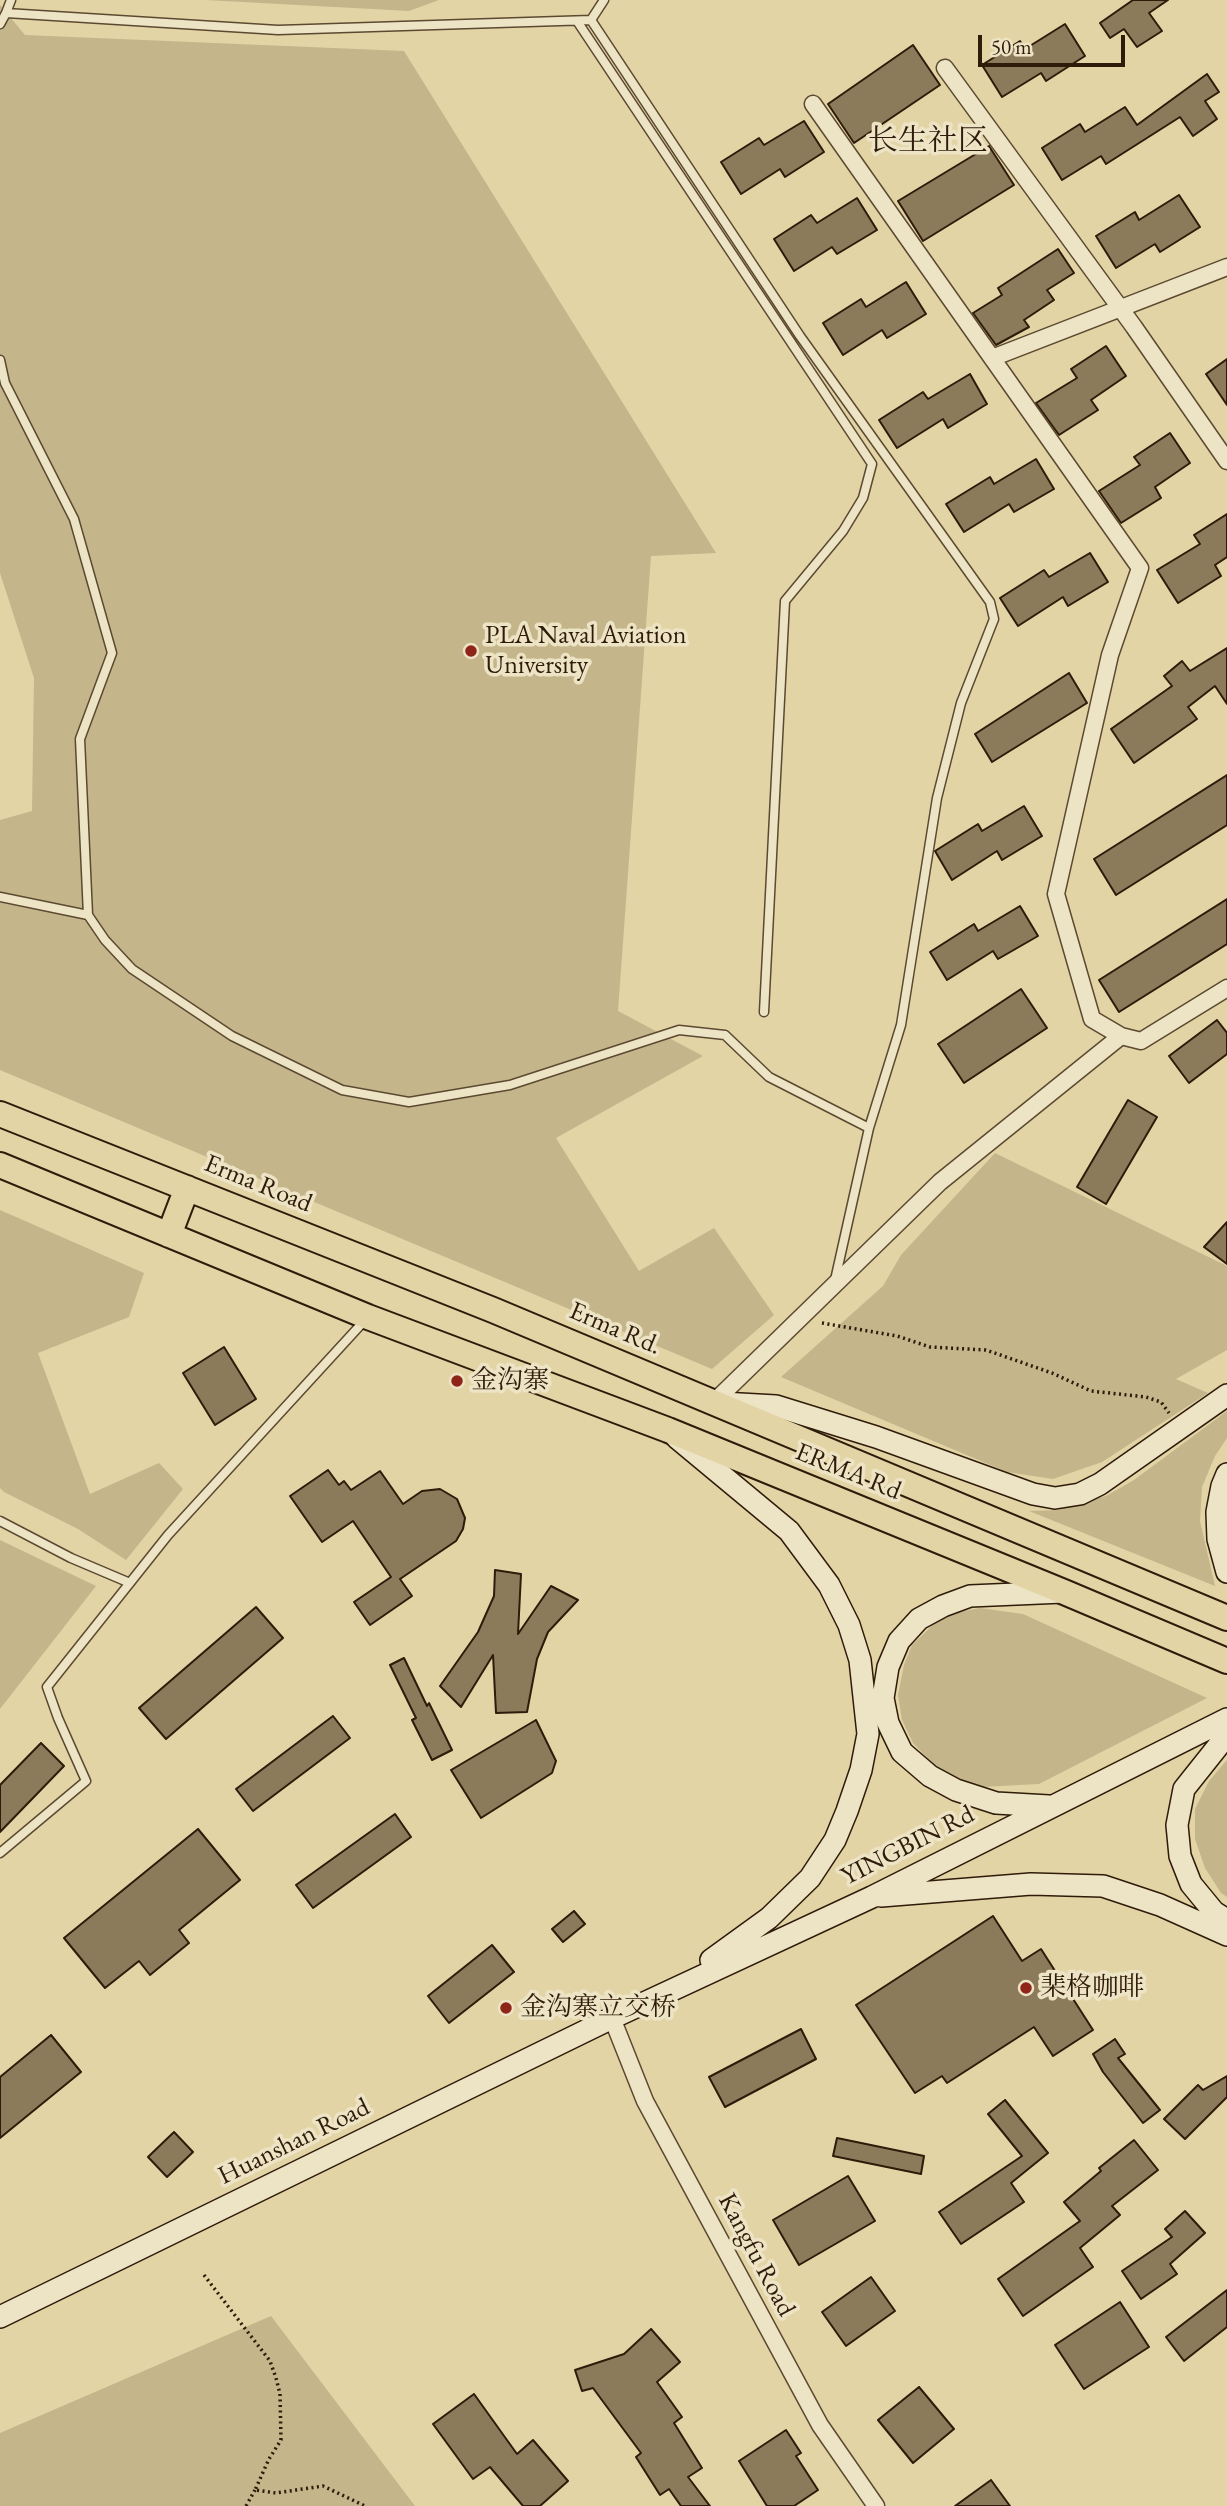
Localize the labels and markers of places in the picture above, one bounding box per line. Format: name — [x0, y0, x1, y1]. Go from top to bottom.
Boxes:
place label: PLA Naval Aviation University — [485, 620, 686, 682]
marker: PLA Naval Aviation University — [463, 643, 479, 659]
place label: 金沟寨 — [471, 1365, 549, 1397]
marker: 金沟寨 — [449, 1373, 465, 1389]
place label: 棐格咖啡 — [1040, 1972, 1144, 2004]
marker: 棐格咖啡 — [1018, 1980, 1034, 1996]
place label: 金沟寨立交桥 — [520, 1992, 676, 2024]
marker: 金沟寨立交桥 — [498, 2000, 514, 2016]

